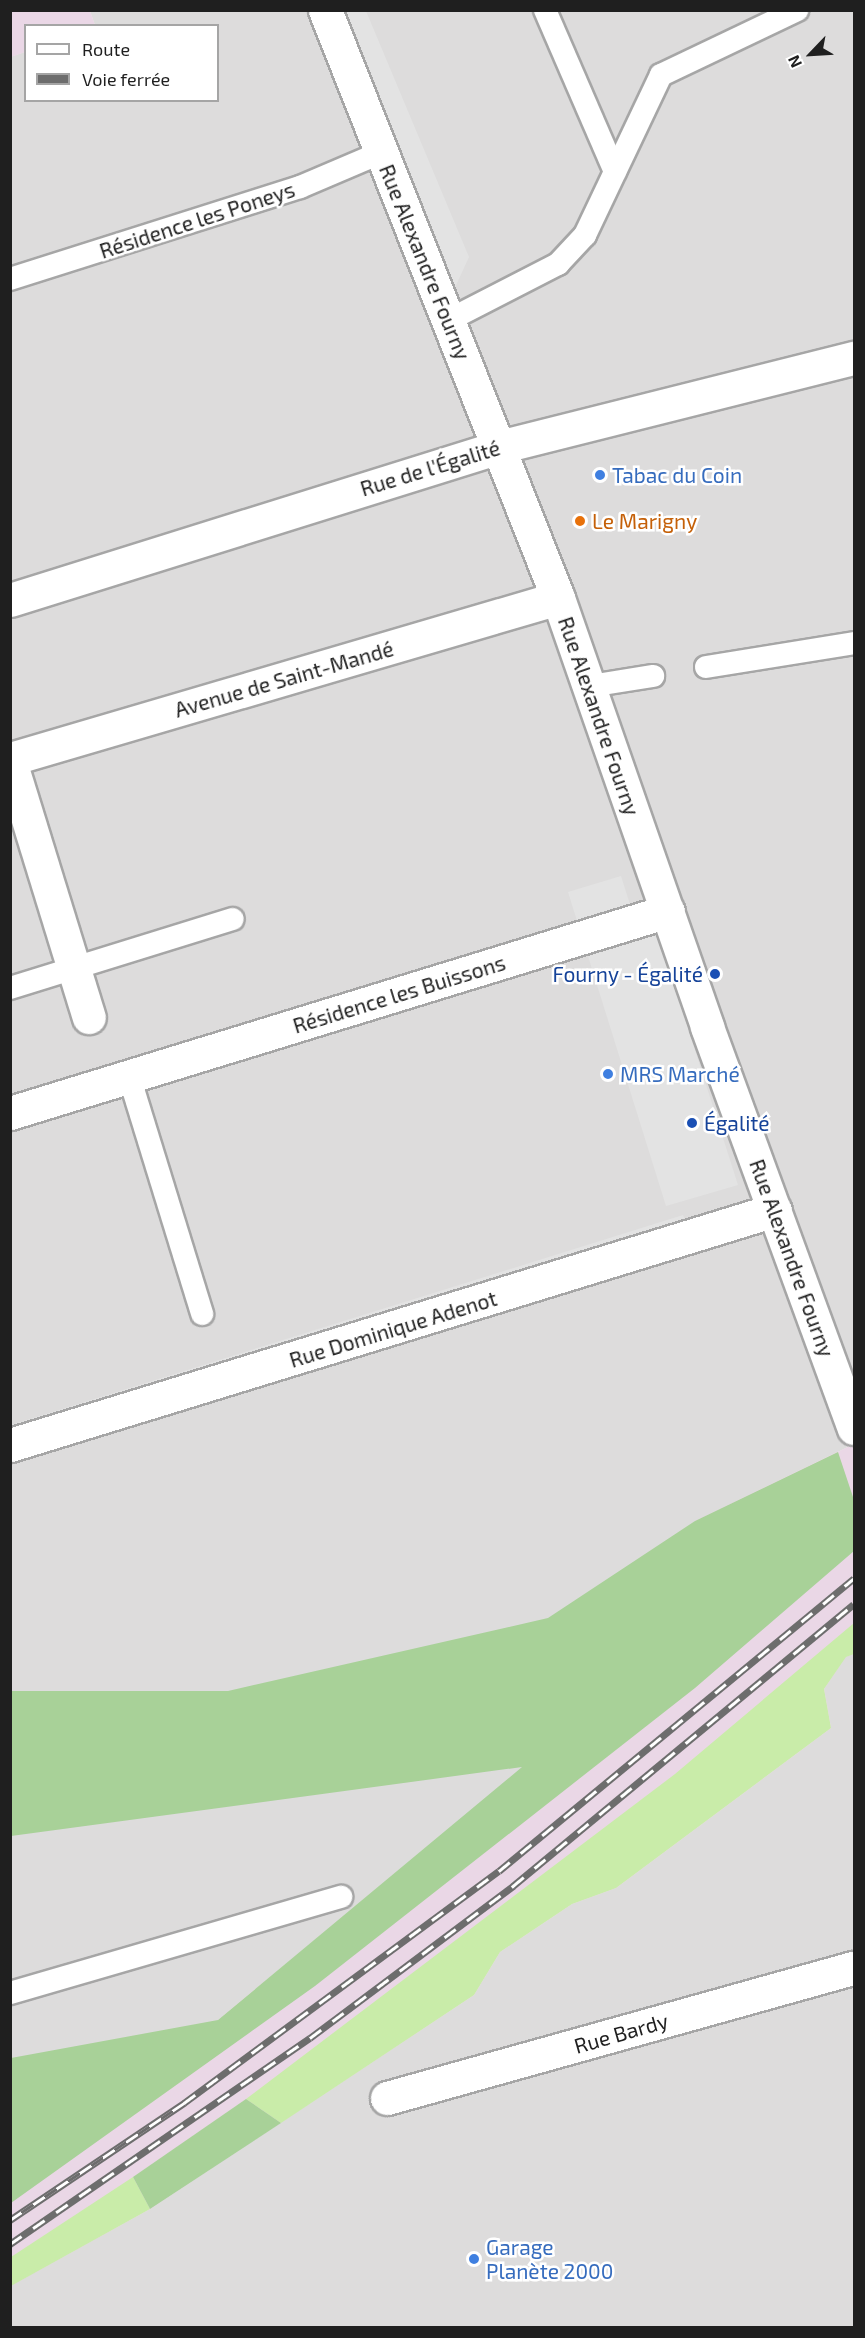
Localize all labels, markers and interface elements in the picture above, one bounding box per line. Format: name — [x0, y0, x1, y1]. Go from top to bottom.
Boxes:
legend — [24, 24, 219, 102]
north arrow — [781, 24, 841, 84]
text: Route — [82, 38, 130, 60]
text: N — [783, 53, 805, 71]
text: Voie ferrée — [82, 68, 170, 90]
street label: Rue Alexandre Fourny — [374, 160, 476, 364]
street label: Résidence les Poneys — [96, 177, 298, 263]
street label: Rue de l'Égalité — [357, 435, 503, 501]
place label: Tabac du Coin — [612, 462, 742, 488]
marker: Tabac du Coin — [593, 468, 607, 482]
place label: Le Marigny — [592, 508, 697, 534]
marker: Le Marigny — [573, 514, 587, 528]
street label: Rue Alexandre Fourny — [553, 613, 645, 819]
street label: Avenue de Saint-Mandé — [172, 636, 396, 722]
street label: Résidence les Buissons — [290, 950, 508, 1038]
place label: Fourny - Égalité — [552, 961, 703, 987]
marker: Fourny - Égalité — [708, 967, 722, 981]
place label: MRS Marché — [620, 1061, 740, 1087]
marker: MRS Marché — [601, 1067, 615, 1081]
place label: Égalité — [704, 1110, 770, 1136]
marker: Égalité — [685, 1116, 699, 1130]
street label: Rue Alexandre Fourny — [744, 1155, 840, 1361]
street label: Rue Dominique Adenot — [286, 1285, 500, 1373]
street label: Rue Bardy — [571, 2008, 671, 2058]
place label: Garage Planète 2000 — [486, 2234, 613, 2284]
marker: Garage Planète 2000 — [467, 2252, 481, 2266]

